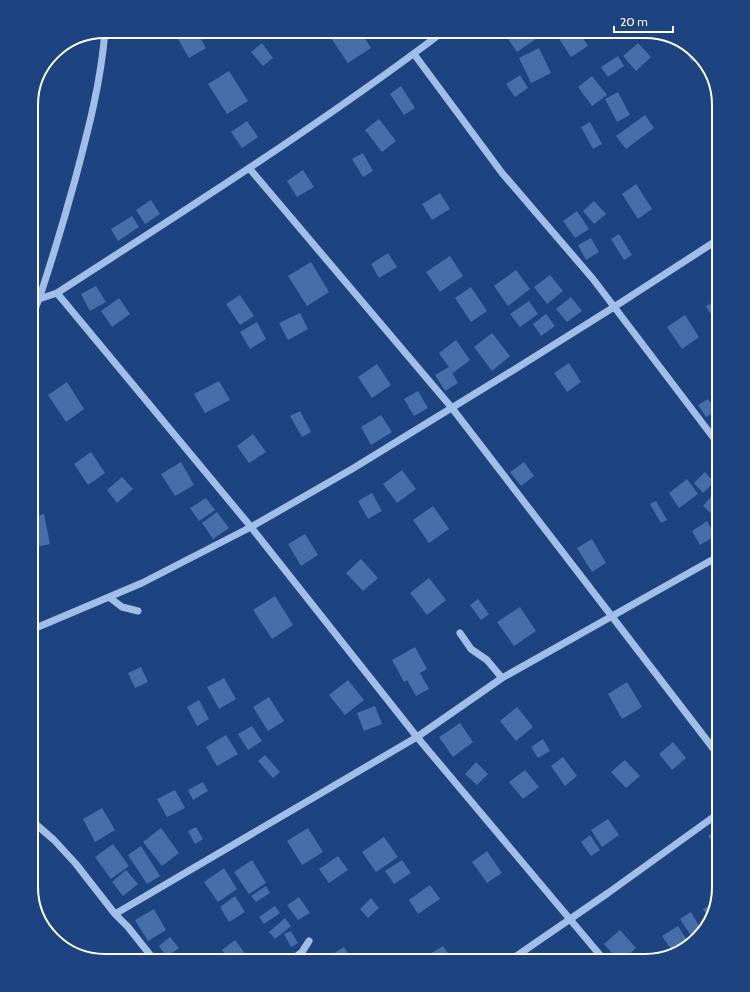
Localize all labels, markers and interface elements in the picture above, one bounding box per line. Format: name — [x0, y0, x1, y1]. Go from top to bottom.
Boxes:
scale bar — [614, 8, 673, 34]
text: 20 m — [620, 14, 648, 29]

